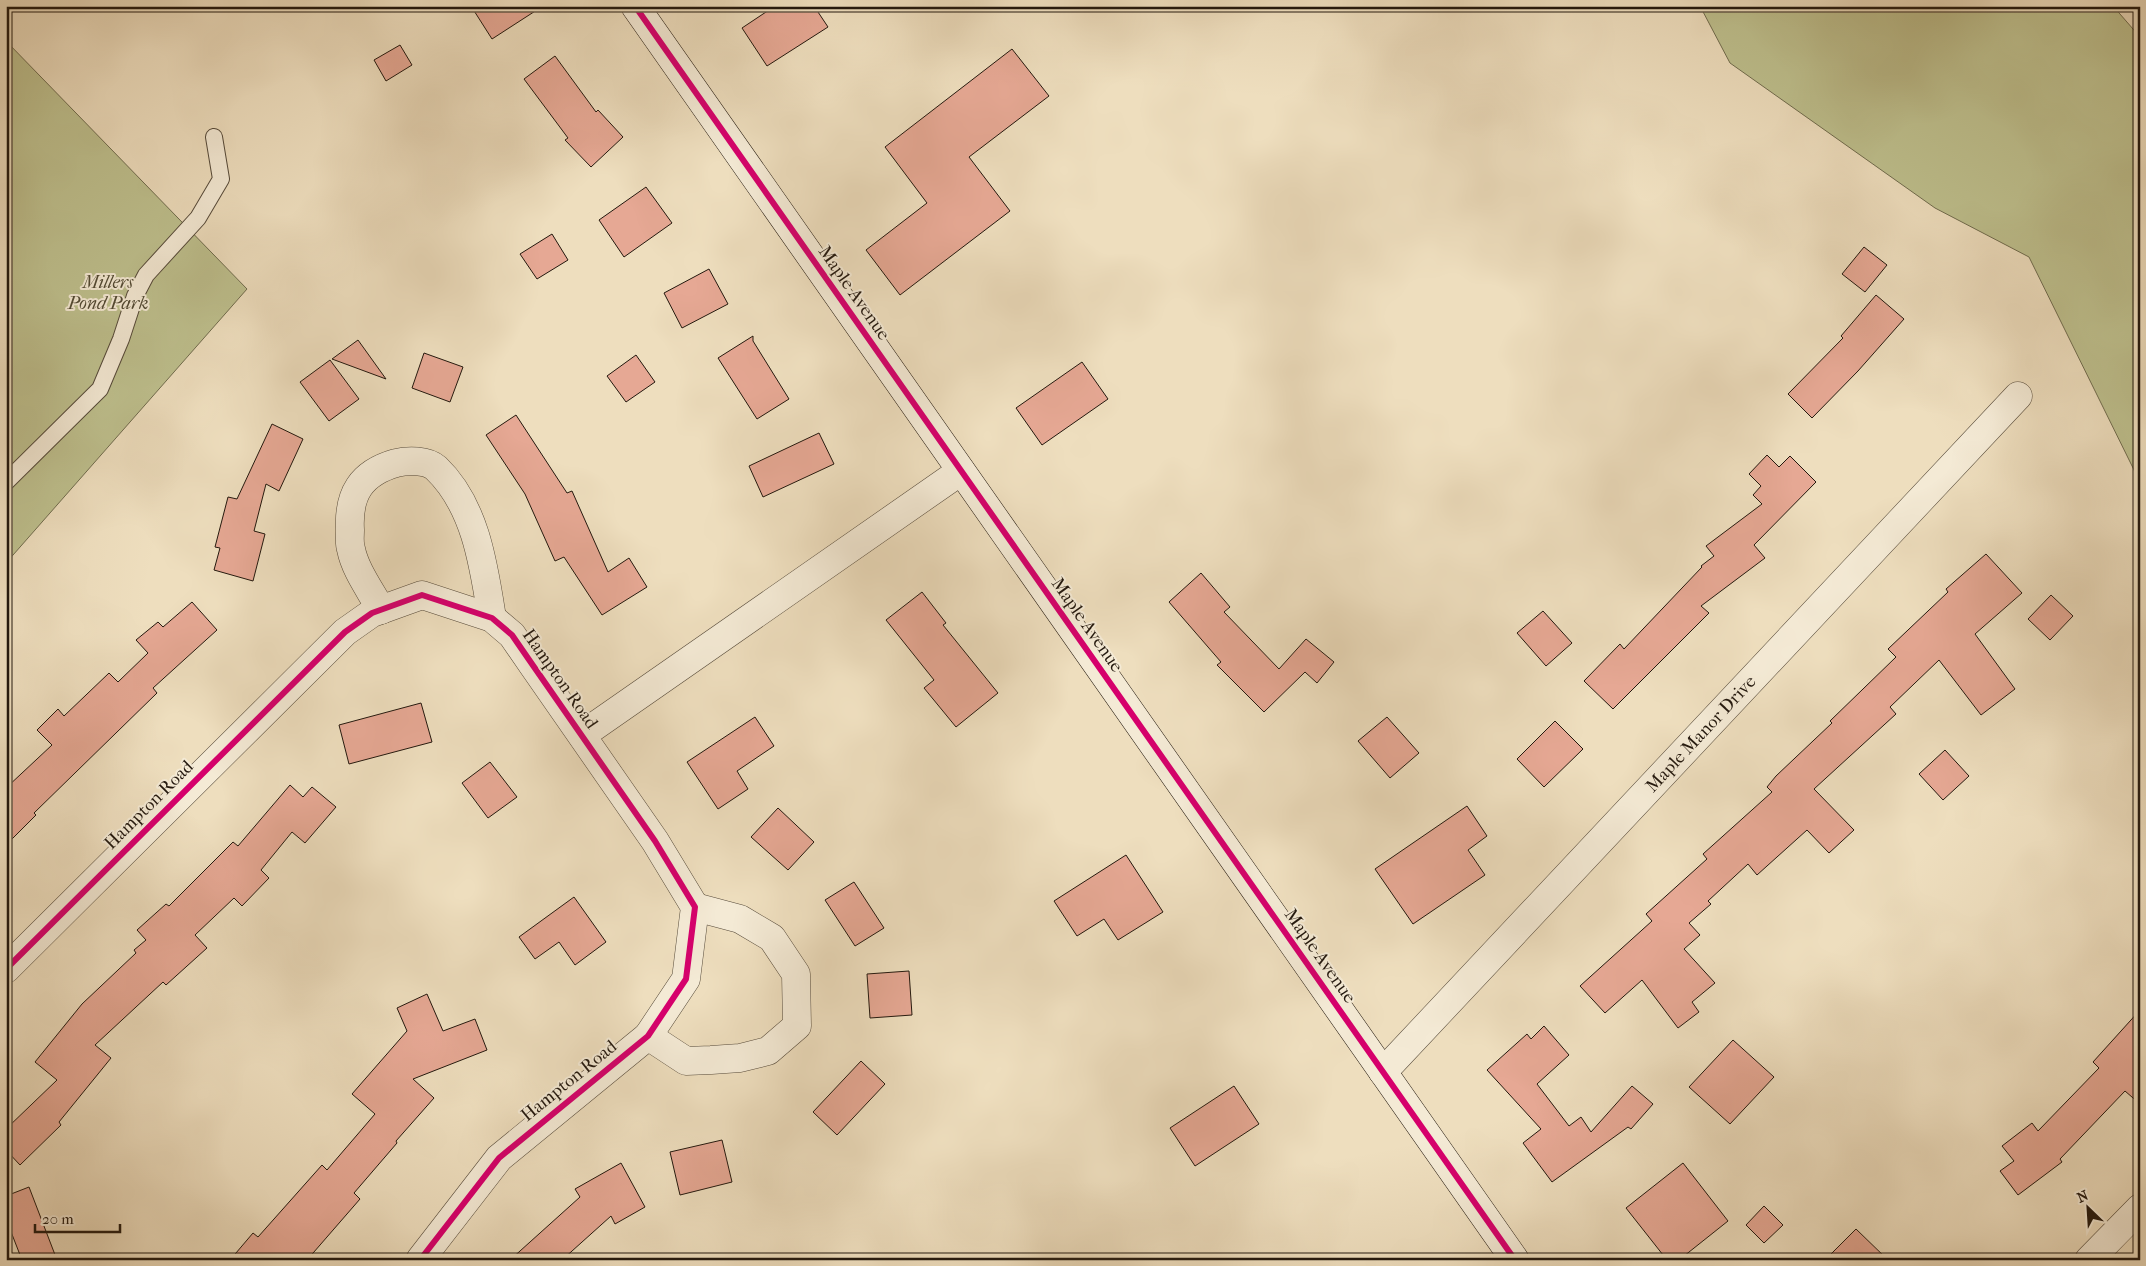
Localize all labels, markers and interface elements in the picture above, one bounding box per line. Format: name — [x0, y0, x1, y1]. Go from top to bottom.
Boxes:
street label: Maple Avenue — [814, 242, 894, 344]
park label: Millers Pond Park — [67, 272, 148, 314]
street label: Maple Avenue — [1047, 574, 1127, 676]
street label: Hampton Road — [518, 625, 602, 733]
street label: Maple Manor Drive — [1642, 671, 1760, 797]
street label: Hampton Road — [100, 756, 198, 854]
street label: Maple Avenue — [1280, 905, 1360, 1007]
street label: Hampton Road — [517, 1036, 621, 1126]
north arrow — [2064, 1184, 2114, 1234]
text: N — [2074, 1187, 2091, 1207]
scale bar — [35, 1201, 120, 1233]
text: 20 m — [42, 1210, 74, 1228]

